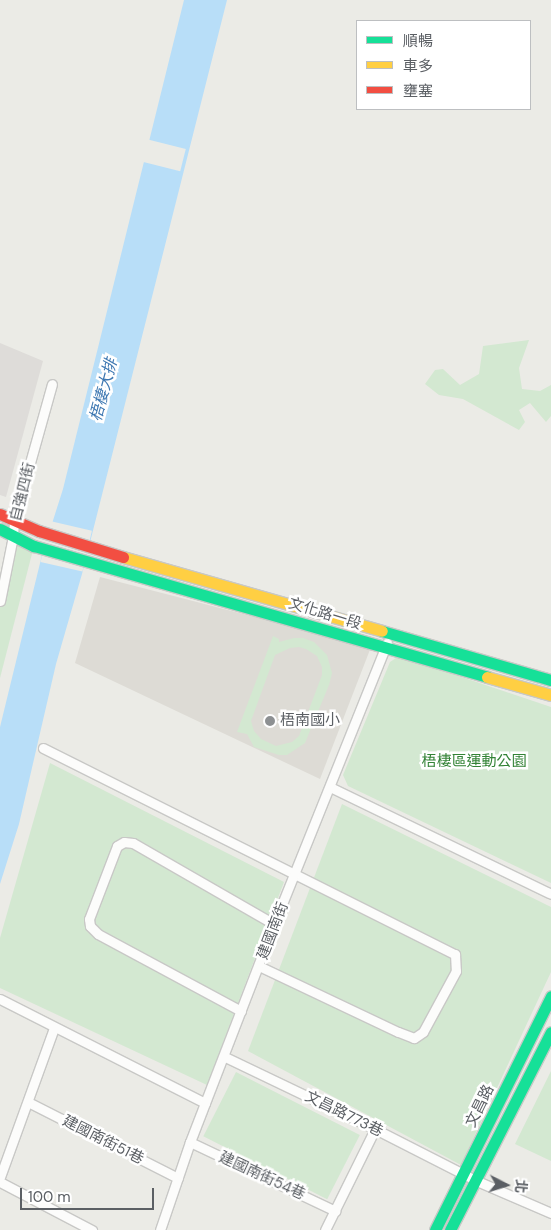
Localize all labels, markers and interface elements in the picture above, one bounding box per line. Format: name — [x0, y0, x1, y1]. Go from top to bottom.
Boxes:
legend — [356, 20, 531, 110]
text: 順暢 — [403, 31, 433, 51]
text: 車多 — [403, 56, 433, 76]
text: 壅塞 — [403, 81, 433, 101]
water label: 梧棲大排 — [86, 357, 122, 423]
street label: 自強四街 — [7, 461, 39, 523]
street label: 文化路一段 — [287, 594, 363, 634]
place label: 梧南國小 — [280, 712, 340, 730]
marker: 梧南國小 — [264, 715, 276, 727]
park label: 梧棲區運動公園 — [422, 753, 526, 771]
street label: 建國南街 — [254, 900, 292, 962]
street label: 文昌路 — [462, 1082, 498, 1130]
street label: 文昌路773巷 — [302, 1087, 386, 1141]
street label: 建國南街51巷 — [59, 1112, 147, 1168]
street label: 建國南街54巷 — [216, 1148, 308, 1204]
north arrow — [481, 1160, 531, 1210]
scale bar — [22, 1178, 156, 1210]
text: 北 — [511, 1179, 531, 1194]
text: 100 m — [28, 1187, 71, 1207]

